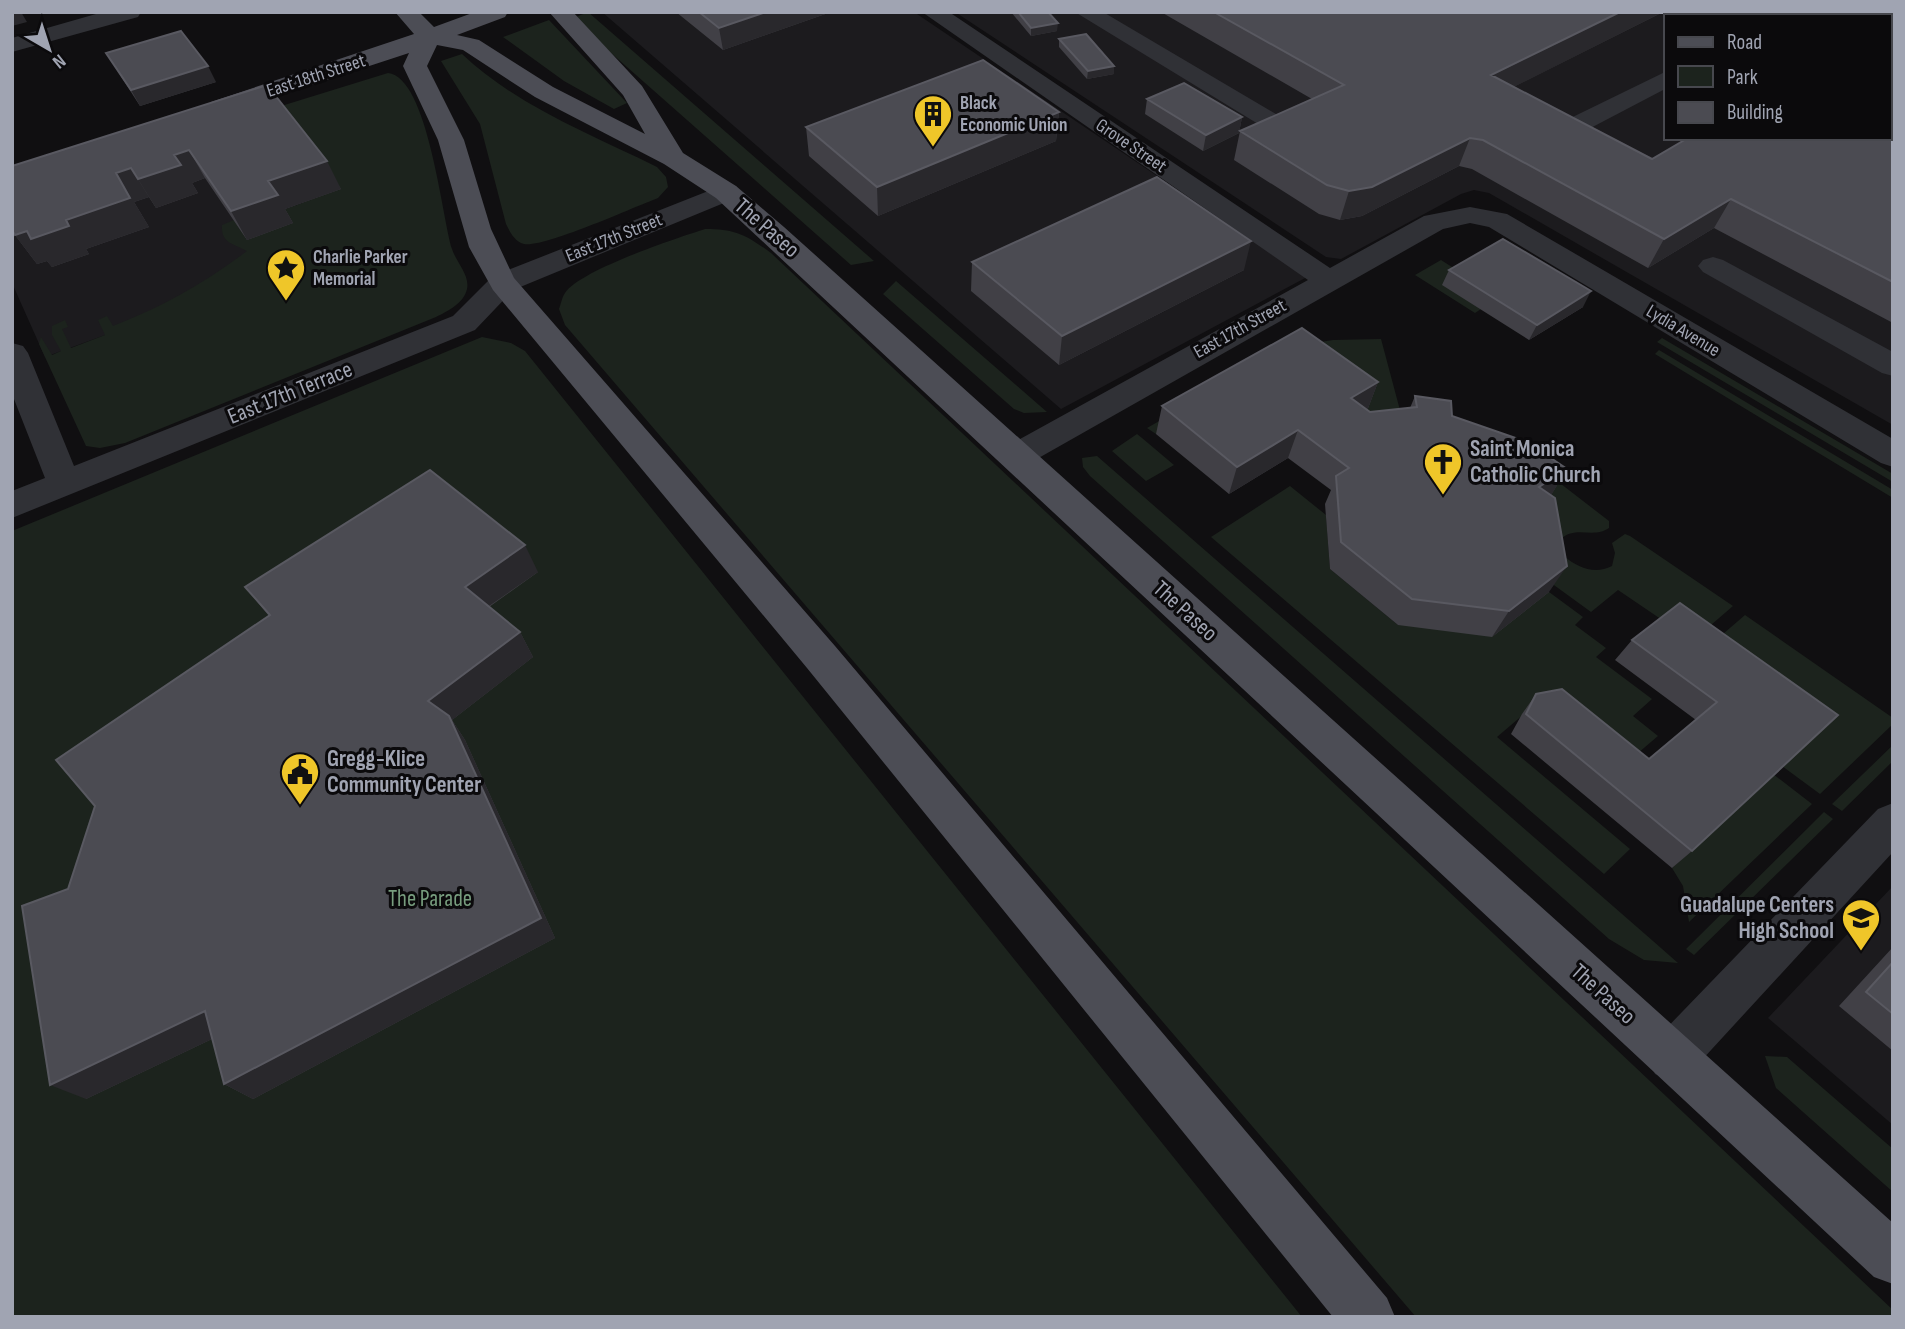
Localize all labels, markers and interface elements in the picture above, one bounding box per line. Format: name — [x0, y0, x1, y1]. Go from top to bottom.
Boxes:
north arrow — [14, 14, 84, 84]
legend — [1664, 14, 1891, 140]
text: Road — [1727, 30, 1762, 55]
text: N — [48, 49, 70, 73]
street label: East 18th Street — [264, 49, 368, 103]
text: Park — [1727, 65, 1758, 90]
place label: Black Economic Union — [960, 92, 1068, 137]
building icon: Black Economic Union — [912, 93, 954, 148]
text: Building — [1727, 100, 1783, 125]
street label: Grove Street — [1091, 114, 1171, 178]
street label: The Paseo — [729, 192, 805, 264]
street label: East 17th Street — [562, 208, 666, 268]
place label: Charlie Parker Memorial — [313, 246, 408, 291]
place icon: Charlie Parker Memorial — [265, 247, 307, 302]
street label: East 17th Street — [1190, 294, 1290, 364]
street label: Lydia Avenue — [1642, 300, 1724, 362]
street label: East 17th Terrace — [224, 355, 356, 431]
place label: Saint Monica Catholic Church — [1470, 435, 1601, 489]
church icon: Saint Monica Catholic Church — [1422, 441, 1464, 496]
street label: The Paseo — [1147, 575, 1223, 647]
place label: Gregg-Klice Community Center — [327, 745, 481, 799]
public building icon: Gregg-Klice Community Center — [279, 751, 321, 806]
park label: The Parade — [388, 885, 472, 913]
place label: Guadalupe Centers High School — [1680, 891, 1834, 945]
school or university icon: Guadalupe Centers High School — [1840, 897, 1882, 952]
street label: The Paseo — [1565, 958, 1641, 1030]

